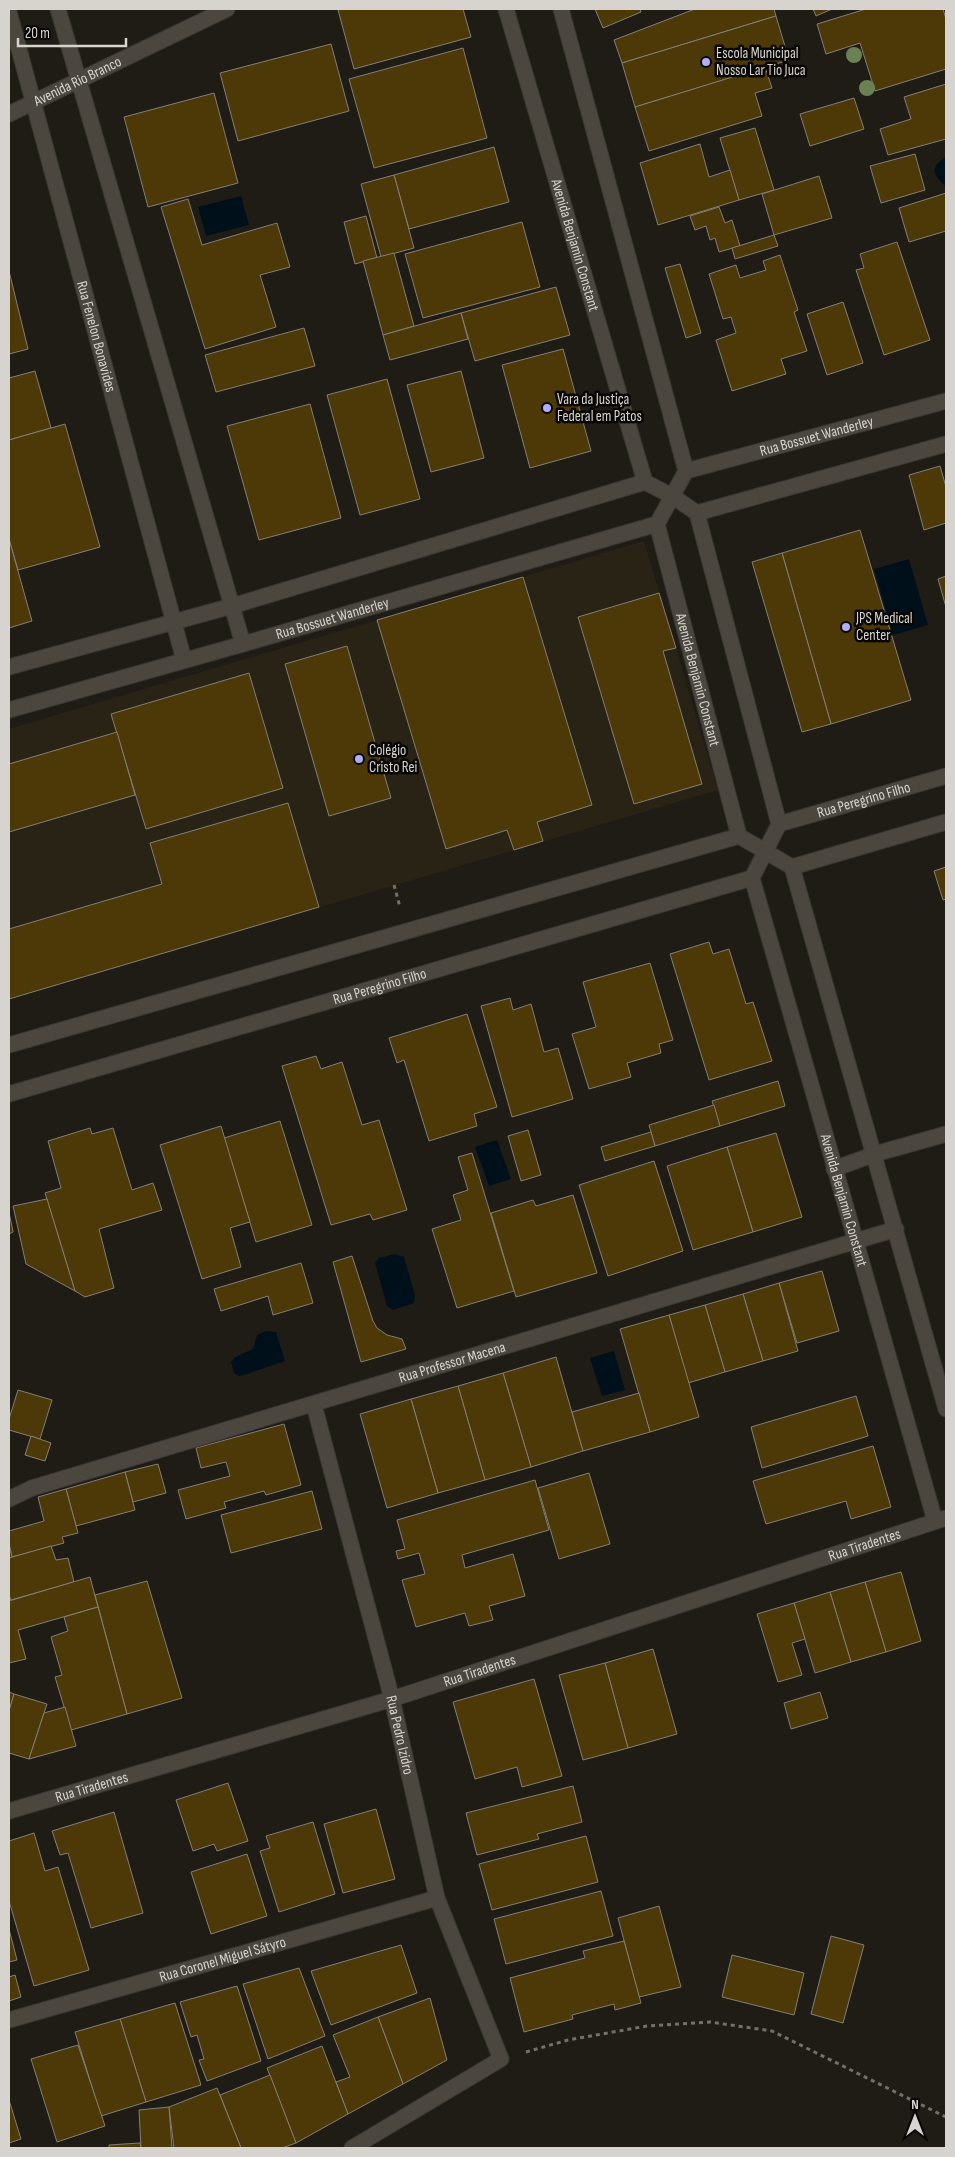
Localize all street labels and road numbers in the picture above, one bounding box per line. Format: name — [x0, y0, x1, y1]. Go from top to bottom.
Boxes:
street label: Avenida Rio Branco — [30, 52, 125, 111]
street label: Avenida Benjamin Constant — [546, 176, 603, 314]
street label: Rua Fenelon Bonavides — [72, 279, 120, 394]
street label: Rua Bossuet Wanderley — [758, 412, 876, 461]
street label: Rua Bossuet Wanderley — [274, 593, 391, 644]
street label: Avenida Benjamin Constant — [671, 610, 724, 749]
street label: Rua Peregrino Filho — [815, 778, 913, 823]
street label: Rua Peregrino Filho — [331, 964, 429, 1009]
street label: Avenida Benjamin Constant — [815, 1131, 872, 1269]
street label: Rua Professor Macena — [397, 1338, 508, 1388]
street label: Rua Tiradentes — [826, 1524, 903, 1566]
street label: Rua Tiradentes — [441, 1650, 518, 1692]
street label: Rua Pedro Izidro — [381, 1694, 418, 1776]
street label: Rua Tiradentes — [53, 1768, 130, 1807]
street label: Rua Coronel Miguel Sátyro — [157, 1933, 288, 1987]

